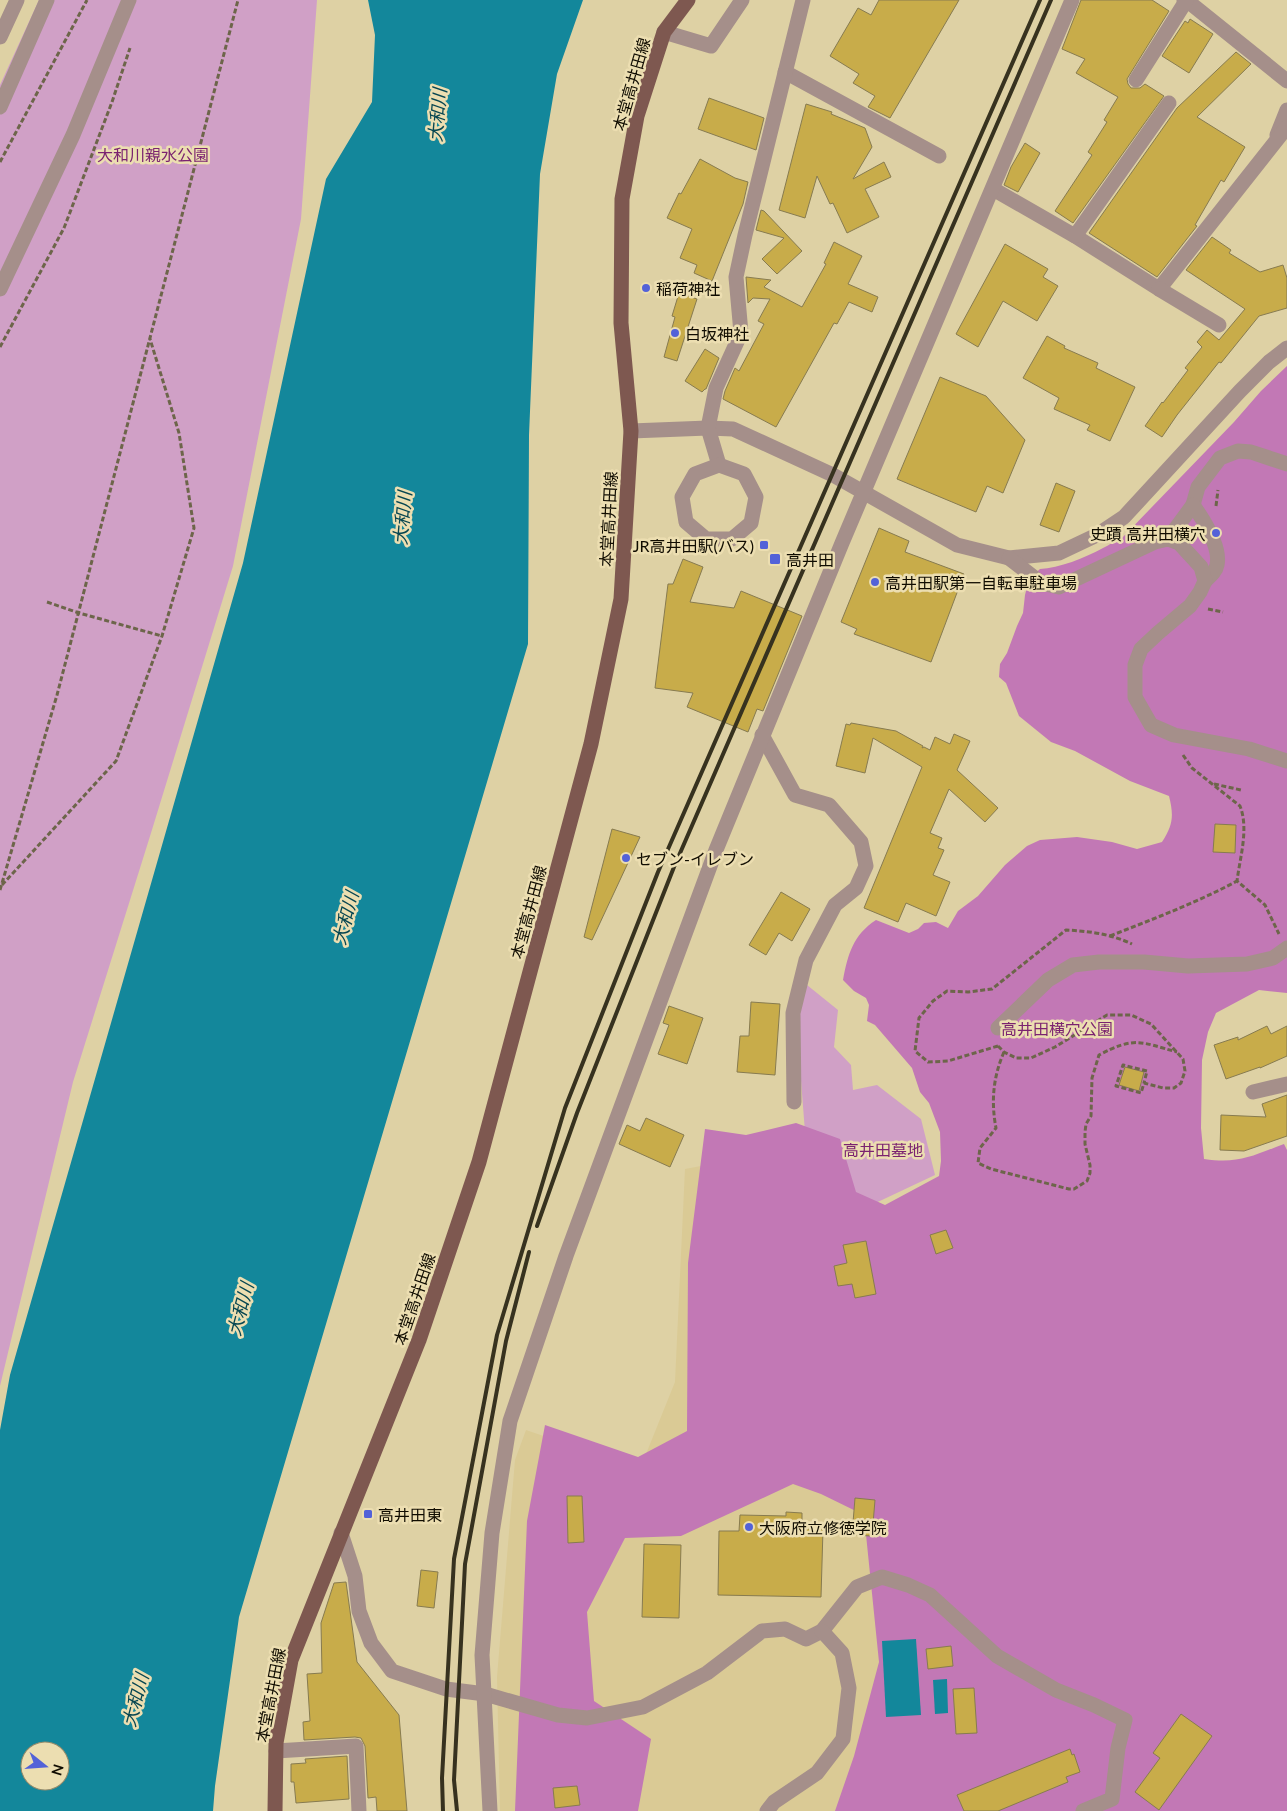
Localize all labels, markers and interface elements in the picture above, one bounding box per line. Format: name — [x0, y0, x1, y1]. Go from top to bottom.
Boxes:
street label: 本堂高井田線 — [609, 35, 653, 133]
water label: 大和川 — [424, 85, 450, 143]
park label: 大和川親水公園 — [97, 145, 209, 164]
place label: 稲荷神社 — [656, 279, 720, 298]
marker: 稲荷神社 — [640, 282, 652, 294]
place label: 白坂神社 — [685, 324, 749, 343]
marker: 白坂神社 — [669, 327, 681, 339]
street label: 本堂高井田線 — [596, 471, 620, 567]
water label: 大和川 — [389, 488, 415, 546]
place label: 史蹟 高井田横穴 — [1090, 524, 1206, 543]
marker: 史蹟 高井田横穴 — [1210, 527, 1222, 539]
place label: JR高井田駅(バス) — [633, 536, 754, 555]
marker: JR高井田駅(バス) — [758, 539, 770, 551]
place label: 高井田 — [786, 550, 834, 569]
marker: 高井田 — [768, 552, 782, 566]
place label: 高井田駅第一自転車駐車場 — [885, 573, 1077, 592]
marker: 高井田駅第一自転車駐車場 — [869, 576, 881, 588]
place label: セブン-イレブン — [636, 849, 754, 868]
marker: セブン-イレブン — [620, 852, 632, 864]
street label: 本堂高井田線 — [506, 863, 550, 961]
water label: 大和川 — [327, 887, 363, 947]
park label: 高井田横穴公園 — [1001, 1019, 1113, 1038]
park label: 高井田墓地 — [843, 1140, 923, 1159]
street label: 本堂高井田線 — [389, 1251, 439, 1347]
water label: 大和川 — [222, 1278, 258, 1338]
place label: 高井田東 — [378, 1505, 442, 1524]
marker: 高井田東 — [362, 1508, 374, 1520]
place label: 大阪府立修徳学院 — [759, 1518, 887, 1537]
marker: 大阪府立修徳学院 — [743, 1521, 755, 1533]
street label: 本堂高井田線 — [252, 1646, 288, 1744]
water label: 大和川 — [117, 1669, 153, 1729]
north arrow — [20, 1741, 70, 1791]
text: N — [48, 1762, 68, 1778]

